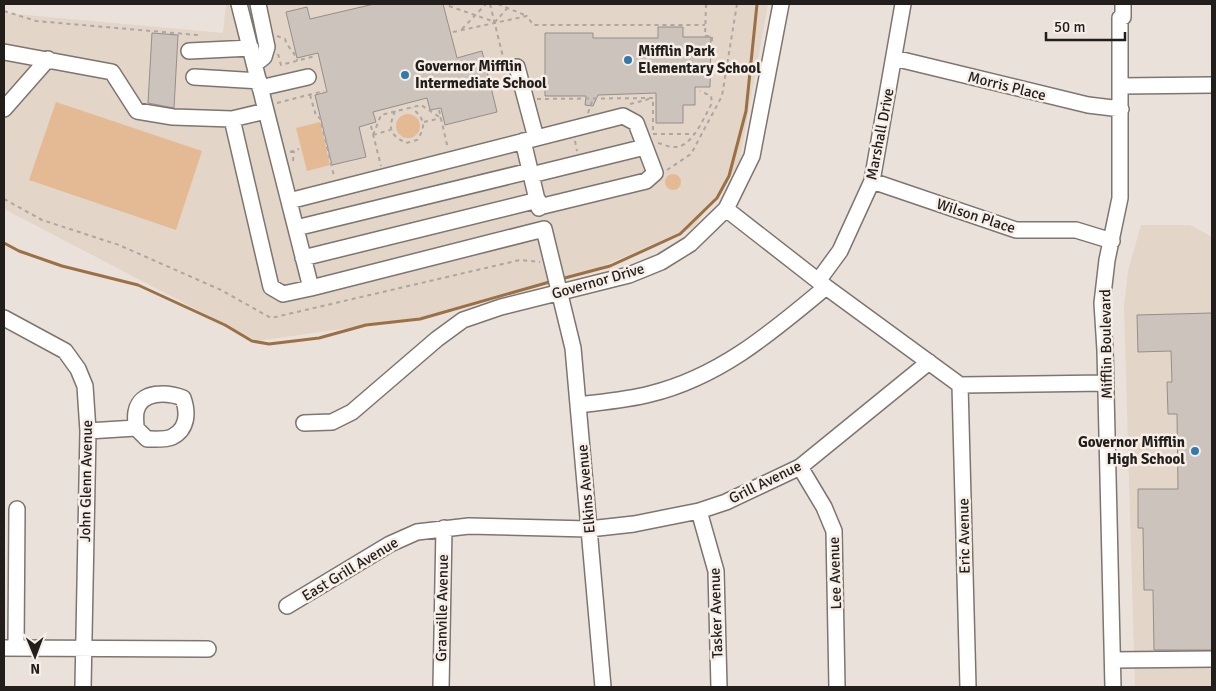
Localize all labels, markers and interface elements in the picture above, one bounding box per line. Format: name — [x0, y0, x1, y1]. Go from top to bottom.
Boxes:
scale bar — [1046, 10, 1125, 42]
text: 50 m — [1054, 18, 1085, 36]
place label: Mifflin Park Elementary School — [638, 42, 761, 77]
marker: Mifflin Park Elementary School — [622, 54, 634, 66]
place label: Governor Mifflin Intermediate School — [415, 57, 547, 92]
street label: Morris Place — [966, 68, 1048, 104]
marker: Governor Mifflin Intermediate School — [399, 69, 411, 81]
street label: Marshall Drive — [862, 87, 898, 181]
street label: Wilson Place — [934, 195, 1018, 237]
street label: Governor Drive — [550, 259, 646, 303]
street label: Mifflin Boulevard — [1096, 289, 1116, 399]
street label: John Glenn Avenue — [76, 420, 96, 542]
place label: Governor Mifflin High School — [1078, 433, 1185, 468]
street label: Elkins Avenue — [573, 444, 599, 534]
marker: Governor Mifflin High School — [1189, 445, 1201, 457]
street label: Grill Avenue — [726, 457, 804, 507]
street label: Eric Avenue — [954, 498, 974, 574]
street label: East Grill Avenue — [298, 533, 402, 605]
street label: Lee Avenue — [825, 536, 845, 610]
street label: Granville Avenue — [432, 554, 452, 662]
street label: Tasker Avenue — [705, 567, 727, 659]
north arrow — [10, 631, 60, 681]
text: N — [30, 660, 40, 677]

